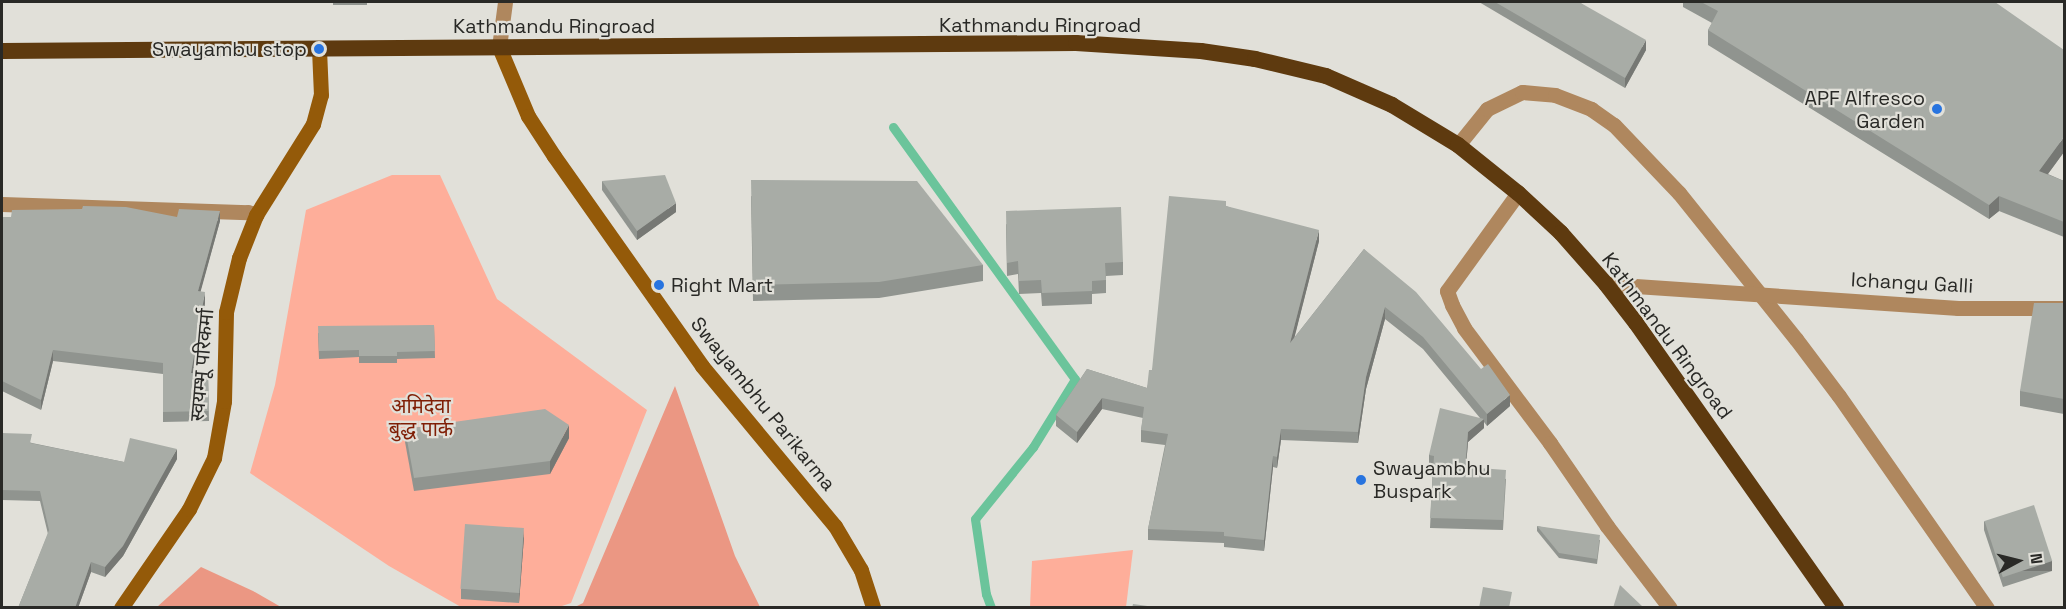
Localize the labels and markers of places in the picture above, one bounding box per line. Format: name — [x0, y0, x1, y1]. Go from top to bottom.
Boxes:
place label: Swayambu stop — [152, 37, 307, 61]
marker: Swayambu stop — [312, 42, 326, 56]
place label: APF Alfresco Garden — [1804, 86, 1925, 133]
marker: APF Alfresco Garden — [1930, 102, 1944, 116]
place label: Right Mart — [671, 273, 773, 297]
marker: Right Mart — [652, 278, 666, 292]
place label: Swayambhu Buspark — [1373, 456, 1491, 503]
marker: Swayambhu Buspark — [1354, 473, 1368, 487]

